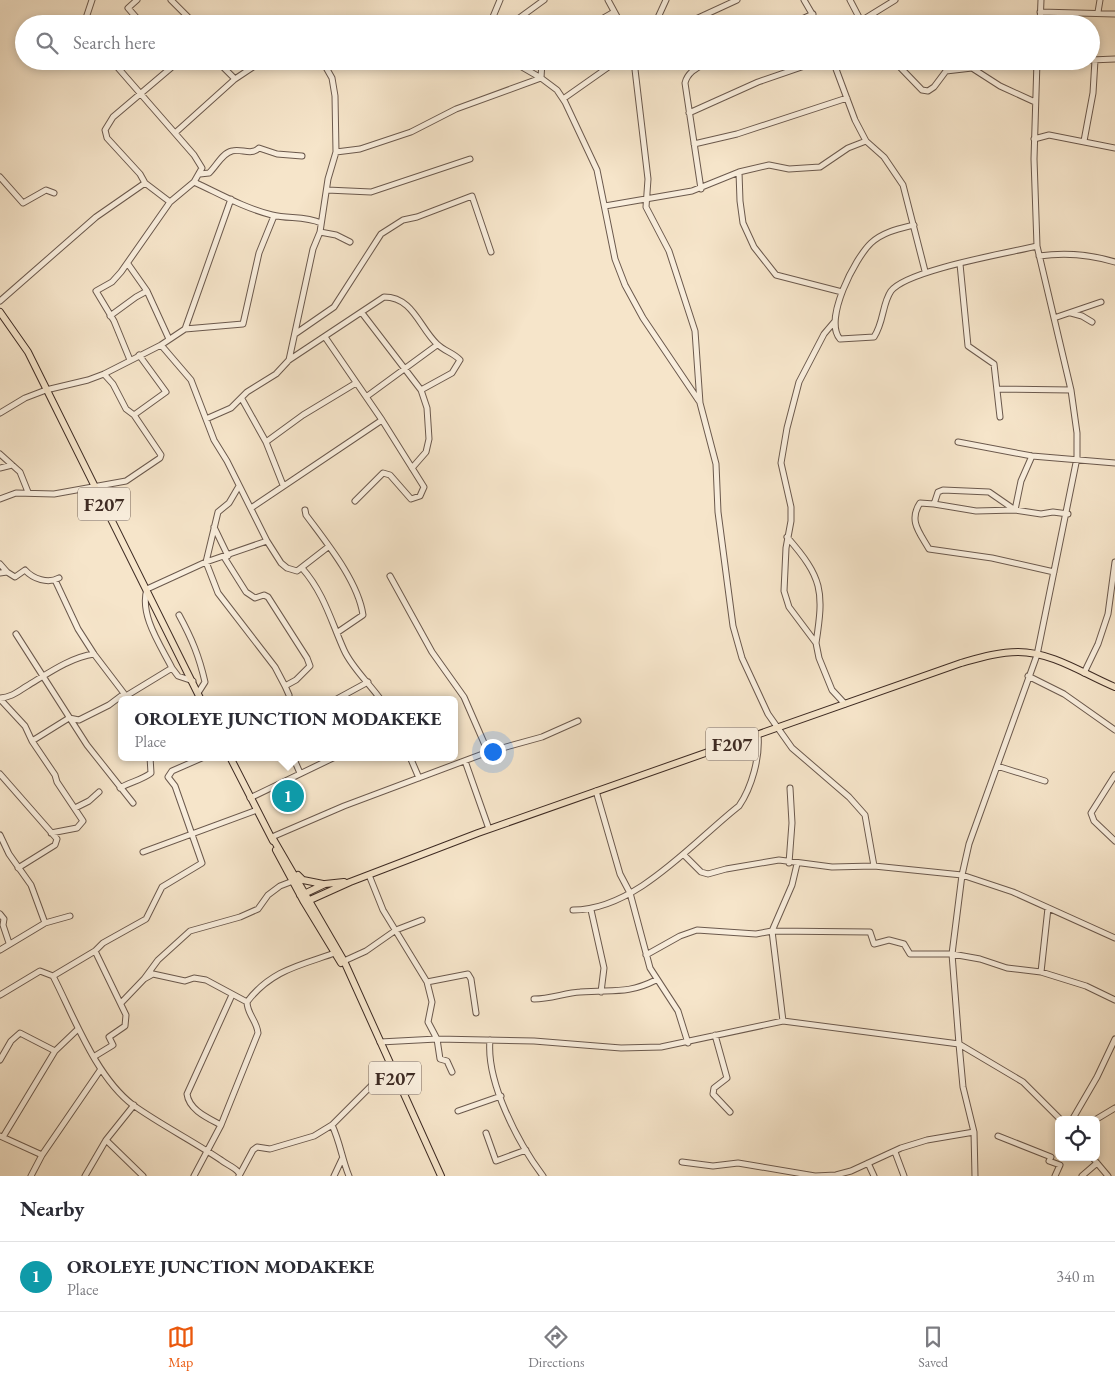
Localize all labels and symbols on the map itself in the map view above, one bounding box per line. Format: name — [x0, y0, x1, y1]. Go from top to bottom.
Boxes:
road number: F207 — [78, 488, 130, 520]
road number: F207 — [706, 728, 758, 761]
your location — [480, 739, 506, 765]
pin: 1 — [272, 777, 304, 815]
road number: F207 — [369, 1062, 421, 1094]

